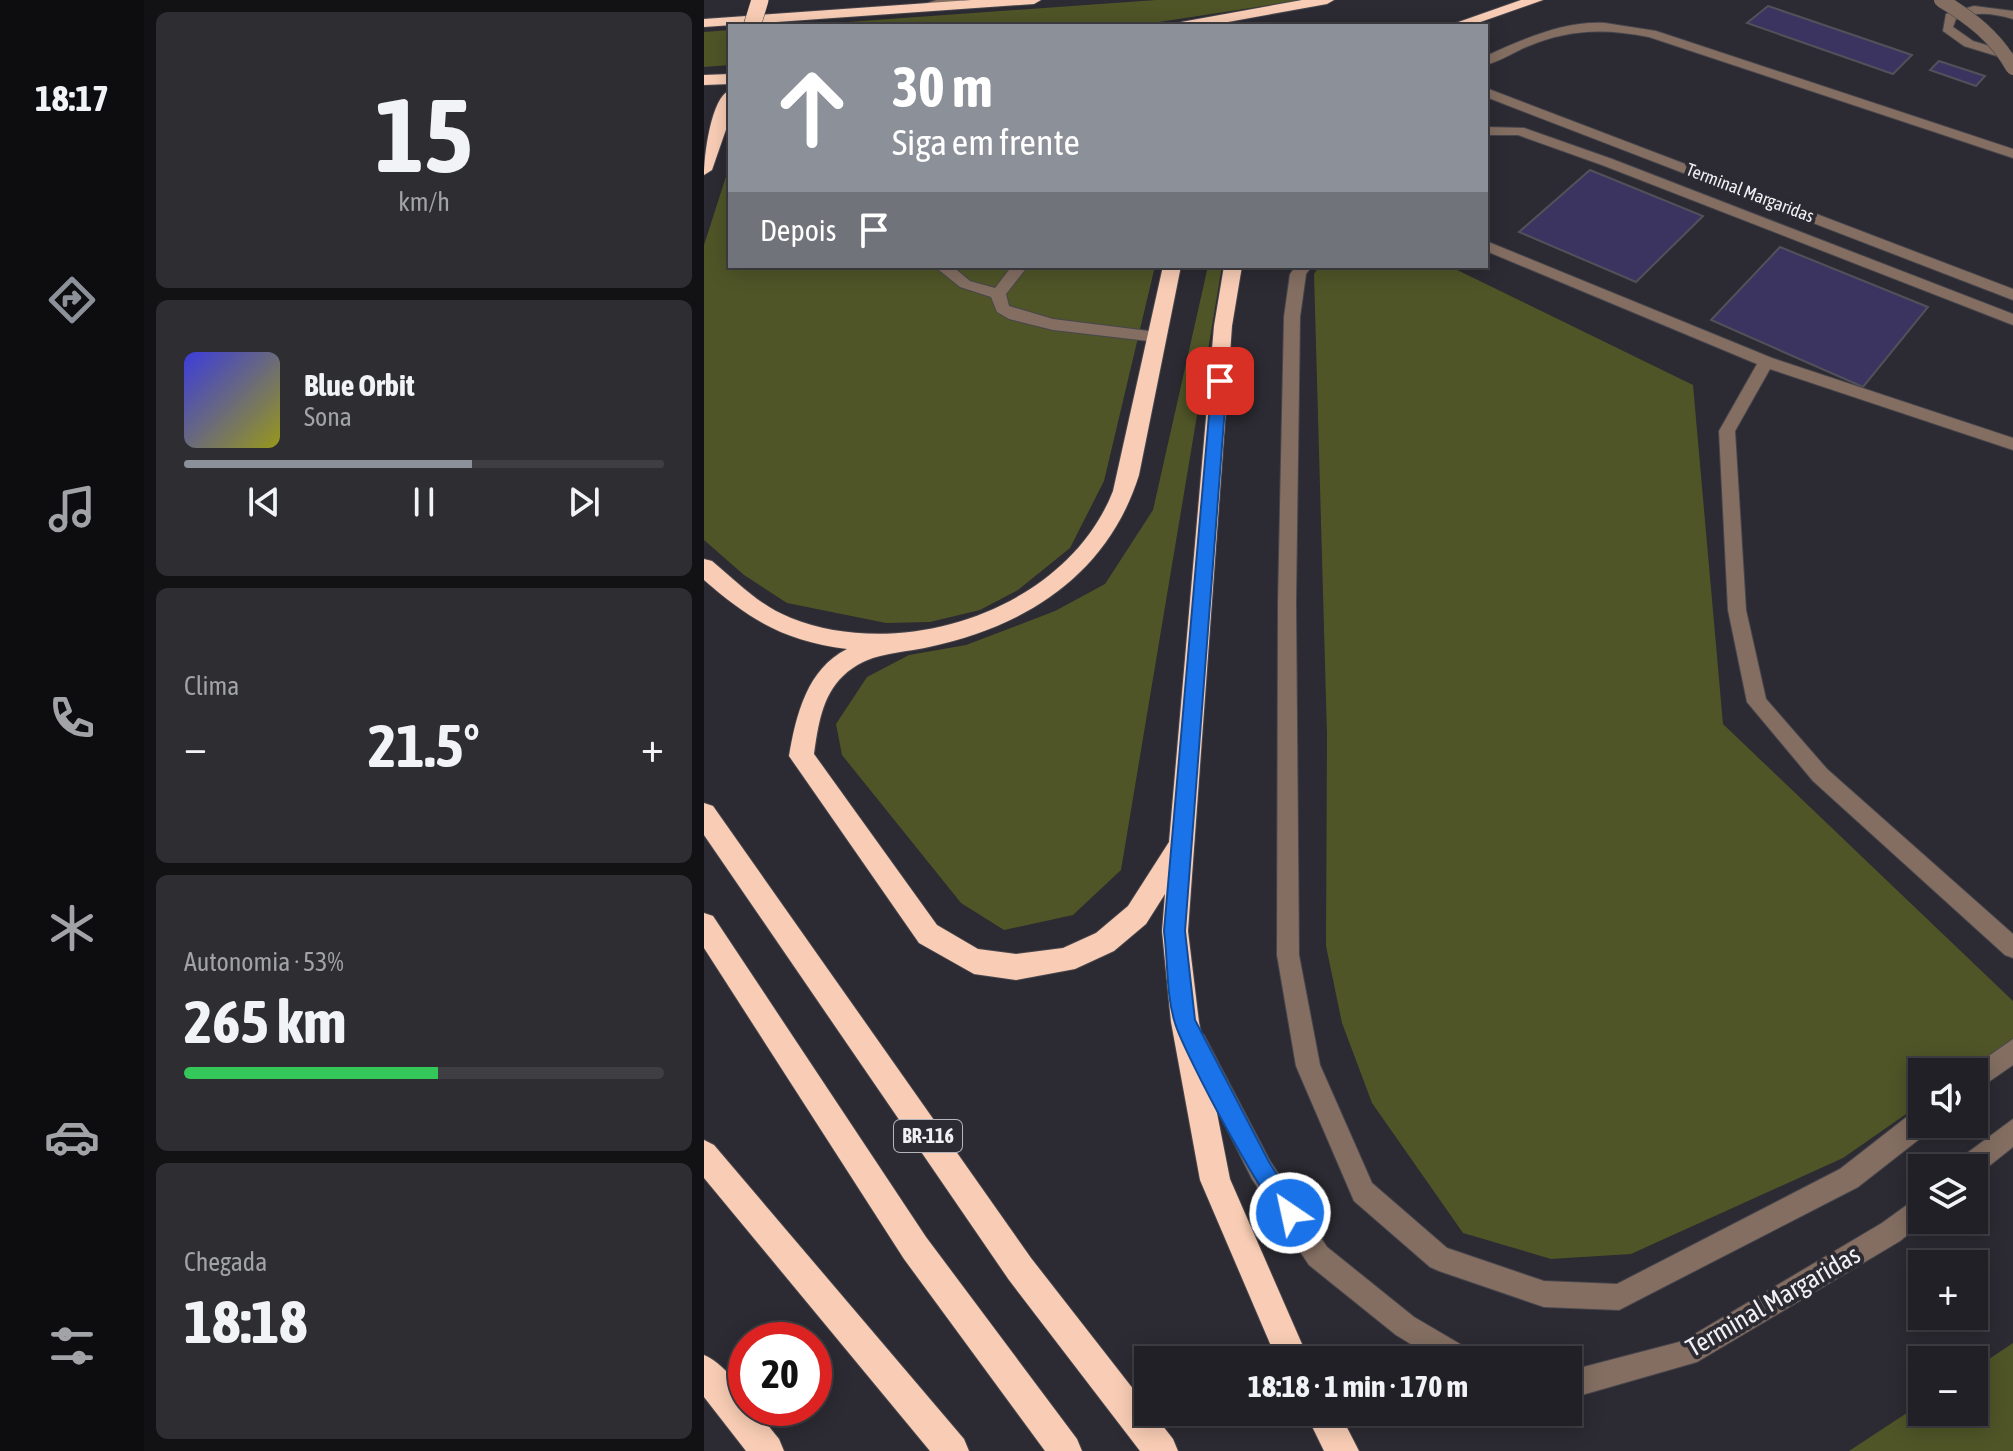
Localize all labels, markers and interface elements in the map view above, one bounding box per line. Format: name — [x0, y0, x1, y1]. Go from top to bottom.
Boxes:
text: 30 m — [892, 55, 993, 119]
icon: ahead — [760, 56, 864, 160]
text: 15 — [375, 75, 473, 194]
text: 18:17 — [35, 77, 109, 119]
text: Siga em frente — [892, 121, 1080, 163]
street label: Terminal Margaridas — [1683, 158, 1817, 227]
text: km/h — [398, 187, 450, 217]
icon: arrive — [852, 208, 896, 252]
text: Depois — [760, 213, 836, 247]
icon: directions — [44, 272, 100, 328]
pin — [1186, 347, 1254, 415]
icon: arrive — [1198, 359, 1242, 403]
text: Blue Orbit — [304, 368, 415, 402]
text: Sona — [304, 402, 352, 432]
icon: previous — [242, 480, 286, 524]
icon: pause — [402, 480, 446, 524]
icon: next — [562, 480, 606, 524]
icon: music — [44, 481, 100, 537]
text: Clima — [184, 671, 239, 701]
icon: phone — [44, 690, 100, 746]
text: 21.5° — [368, 711, 480, 780]
text: − — [184, 721, 207, 771]
text: + — [641, 721, 664, 771]
icon: climate — [44, 900, 100, 956]
text: Autonomia · 53% — [184, 947, 344, 977]
text: 265 km — [184, 987, 346, 1056]
map controls — [1908, 1058, 1988, 1426]
button: sound — [1908, 1058, 1988, 1138]
icon: car — [44, 1109, 100, 1165]
road number: BR-116 — [894, 1120, 962, 1152]
button: layers — [1908, 1154, 1988, 1234]
position arrow — [1248, 1171, 1332, 1255]
street label: Terminal Margaridas — [1681, 1239, 1865, 1363]
text: Chegada — [184, 1247, 267, 1277]
button: + — [1908, 1250, 1988, 1330]
text: 18:18 — [184, 1287, 307, 1356]
icon: filters — [44, 1318, 100, 1374]
speed limit sign: 20 — [728, 1322, 832, 1426]
button: − — [1908, 1346, 1988, 1426]
text: 18:18 · 1 min · 170 m — [1248, 1369, 1468, 1403]

